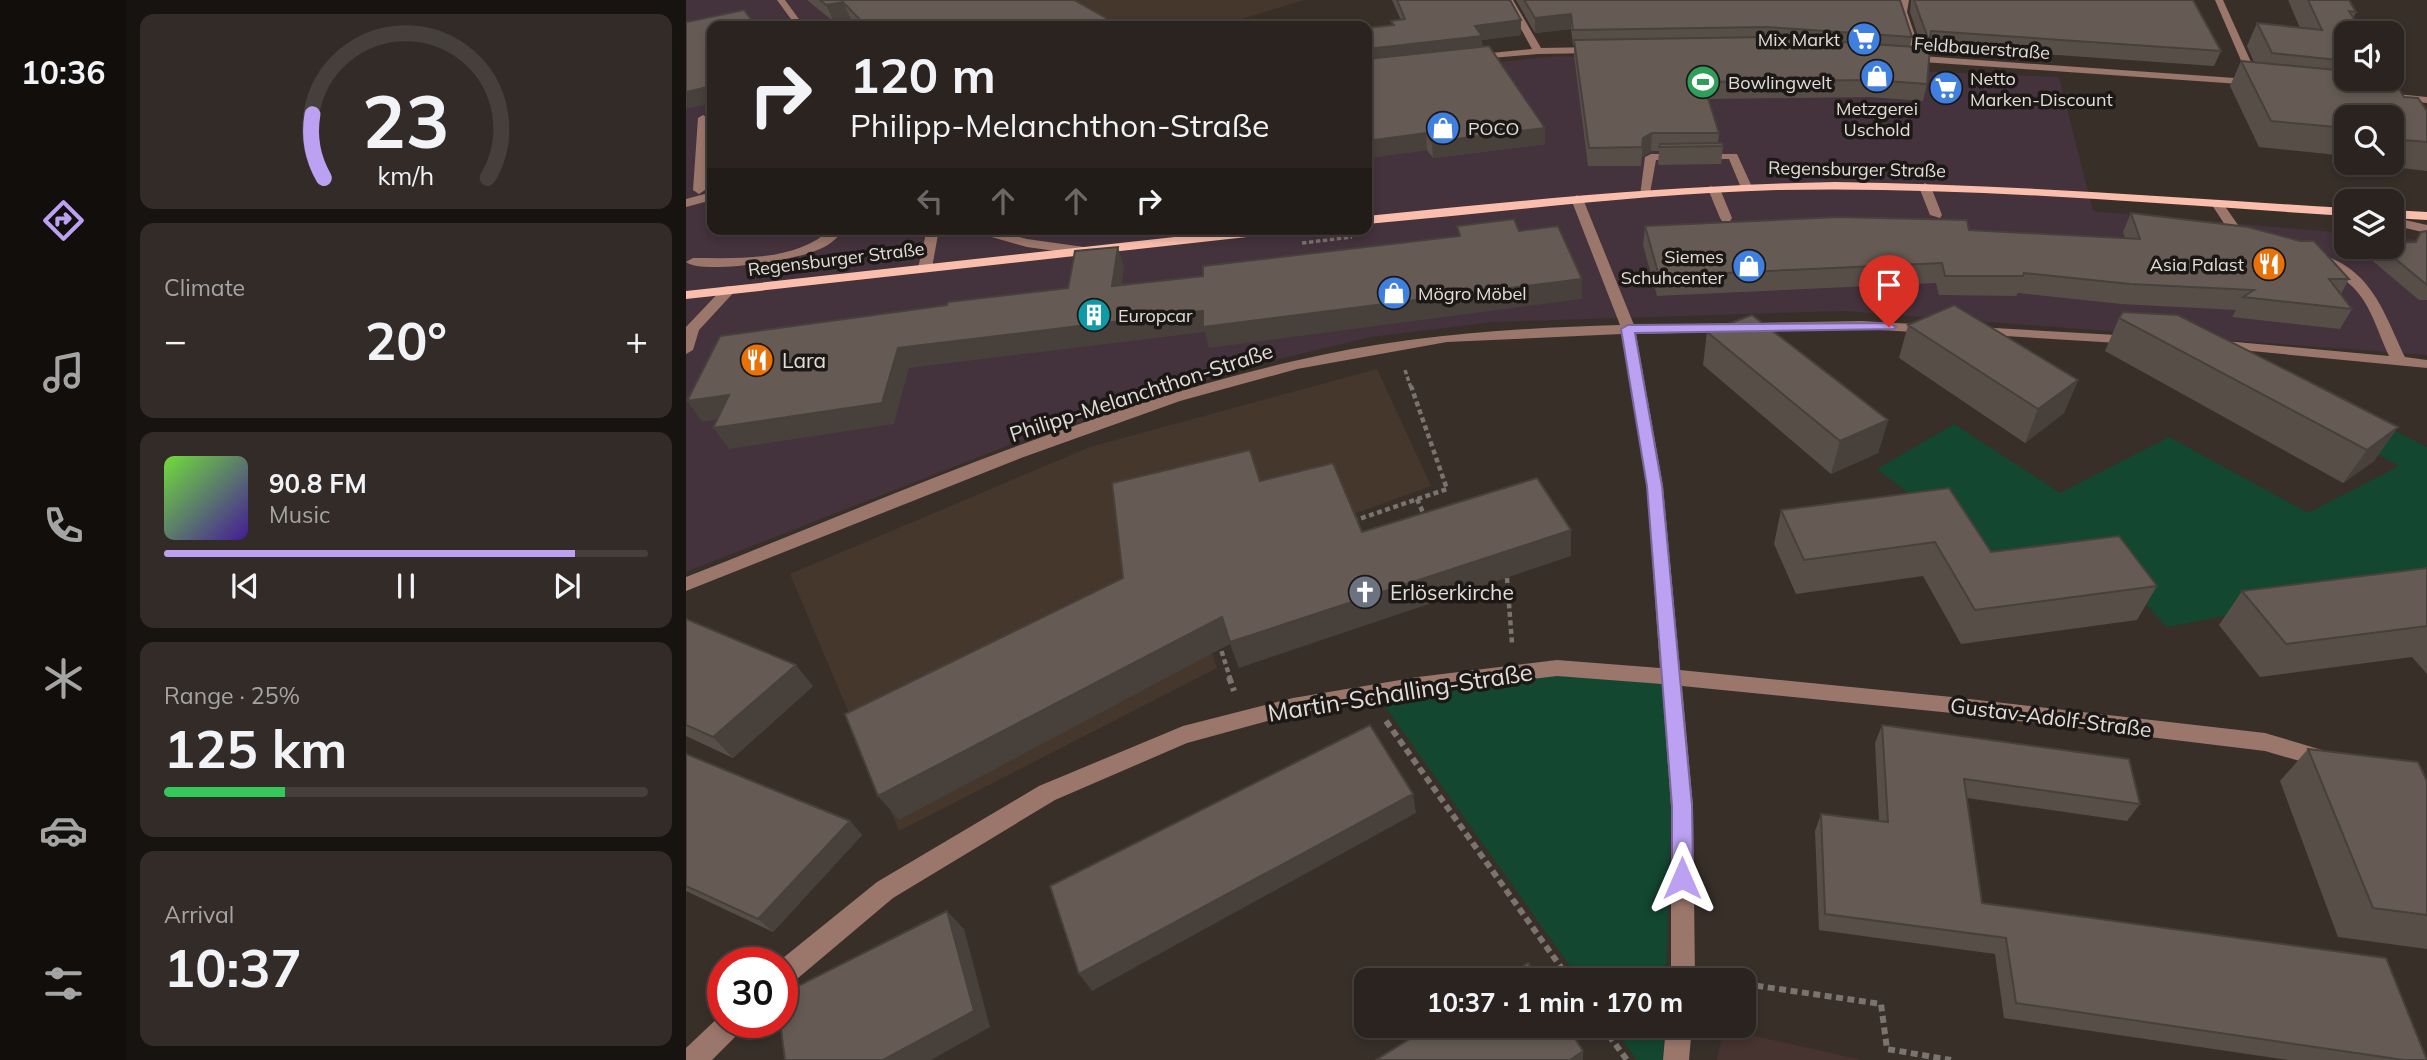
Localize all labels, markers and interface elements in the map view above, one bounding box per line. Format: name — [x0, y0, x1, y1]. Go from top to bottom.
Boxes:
supermarket icon: Mix Markt — [1845, 20, 1883, 58]
map controls — [2334, 21, 2404, 259]
button: sound — [2334, 21, 2404, 91]
place label: Mix Markt — [1758, 28, 1840, 51]
street label: Feldbauerstraße — [1913, 32, 2051, 64]
text: 120 m — [850, 44, 996, 105]
icon: right — [735, 49, 826, 140]
text: 10:36 — [21, 52, 105, 92]
shop icon: Metzgerei Uschold — [1858, 57, 1896, 95]
sports icon: Bowlingwelt — [1684, 63, 1722, 101]
place label: Netto Marken-Discount — [1970, 67, 2113, 111]
supermarket icon: Netto Marken-Discount — [1927, 69, 1965, 107]
place label: Bowlingwelt — [1728, 71, 1832, 94]
text: 23 — [362, 75, 450, 166]
place label: Metzgerei Uschold — [1836, 97, 1918, 141]
text: Philipp-Melanchthon-Straße — [850, 105, 1270, 145]
button: search — [2334, 105, 2404, 175]
shop icon: POCO — [1424, 109, 1462, 147]
place label: POCO — [1468, 117, 1519, 140]
street label: Regensburger Straße — [1768, 156, 1946, 182]
text: km/h — [378, 159, 434, 190]
icon: left — [911, 182, 949, 220]
icon: ahead — [984, 182, 1022, 220]
icon: ahead — [1057, 182, 1095, 220]
icon: right — [1130, 182, 1168, 220]
button: layers — [2334, 189, 2404, 259]
icon: directions — [39, 196, 88, 245]
street label: Regensburger Straße — [746, 237, 926, 281]
place label: Siemes Schuhcenter — [1621, 245, 1724, 289]
restaurant icon: Asia Palast — [2250, 245, 2288, 283]
shop icon: Siemes Schuhcenter — [1730, 247, 1768, 285]
place label: Asia Palast — [2150, 253, 2244, 276]
pin — [1859, 255, 1919, 327]
icon: arrive — [1870, 266, 1908, 304]
text: Climate — [164, 273, 245, 302]
shop icon: Mögro Möbel — [1375, 274, 1413, 312]
place label: Mögro Möbel — [1418, 282, 1527, 305]
building icon: Europcar — [1075, 296, 1113, 334]
place label: Europcar — [1118, 304, 1193, 327]
text: 20° — [365, 308, 447, 373]
text: − — [164, 316, 187, 364]
text: + — [625, 316, 648, 364]
street label: Philipp-Melanchthon-Straße — [1006, 337, 1276, 447]
restaurant icon: Lara — [738, 341, 776, 379]
place label: Lara — [782, 347, 826, 373]
icon: music — [39, 348, 88, 397]
text: 90.8 FM — [269, 467, 367, 500]
text: Music — [269, 500, 330, 529]
icon: phone — [39, 501, 88, 550]
icon: previous — [226, 567, 264, 605]
icon: pause — [387, 567, 425, 605]
icon: next — [548, 567, 586, 605]
church icon: Erlöserkirche — [1346, 573, 1384, 611]
place label: Erlöserkirche — [1390, 579, 1514, 605]
icon: climate — [39, 654, 88, 703]
street label: Martin-Schalling-Straße — [1265, 656, 1535, 728]
text: Range · 25% — [164, 681, 300, 710]
street label: Gustav-Adolf-Straße — [1949, 692, 2153, 742]
text: 125 km — [164, 716, 347, 781]
icon: car — [39, 806, 88, 855]
position arrow — [1645, 841, 1719, 915]
text: Arrival — [164, 900, 234, 929]
text: 10:37 — [164, 935, 302, 1000]
speed limit sign: 30 — [707, 947, 798, 1038]
icon: filters — [39, 959, 88, 1008]
text: 10:37 · 1 min · 170 m — [1427, 986, 1683, 1019]

